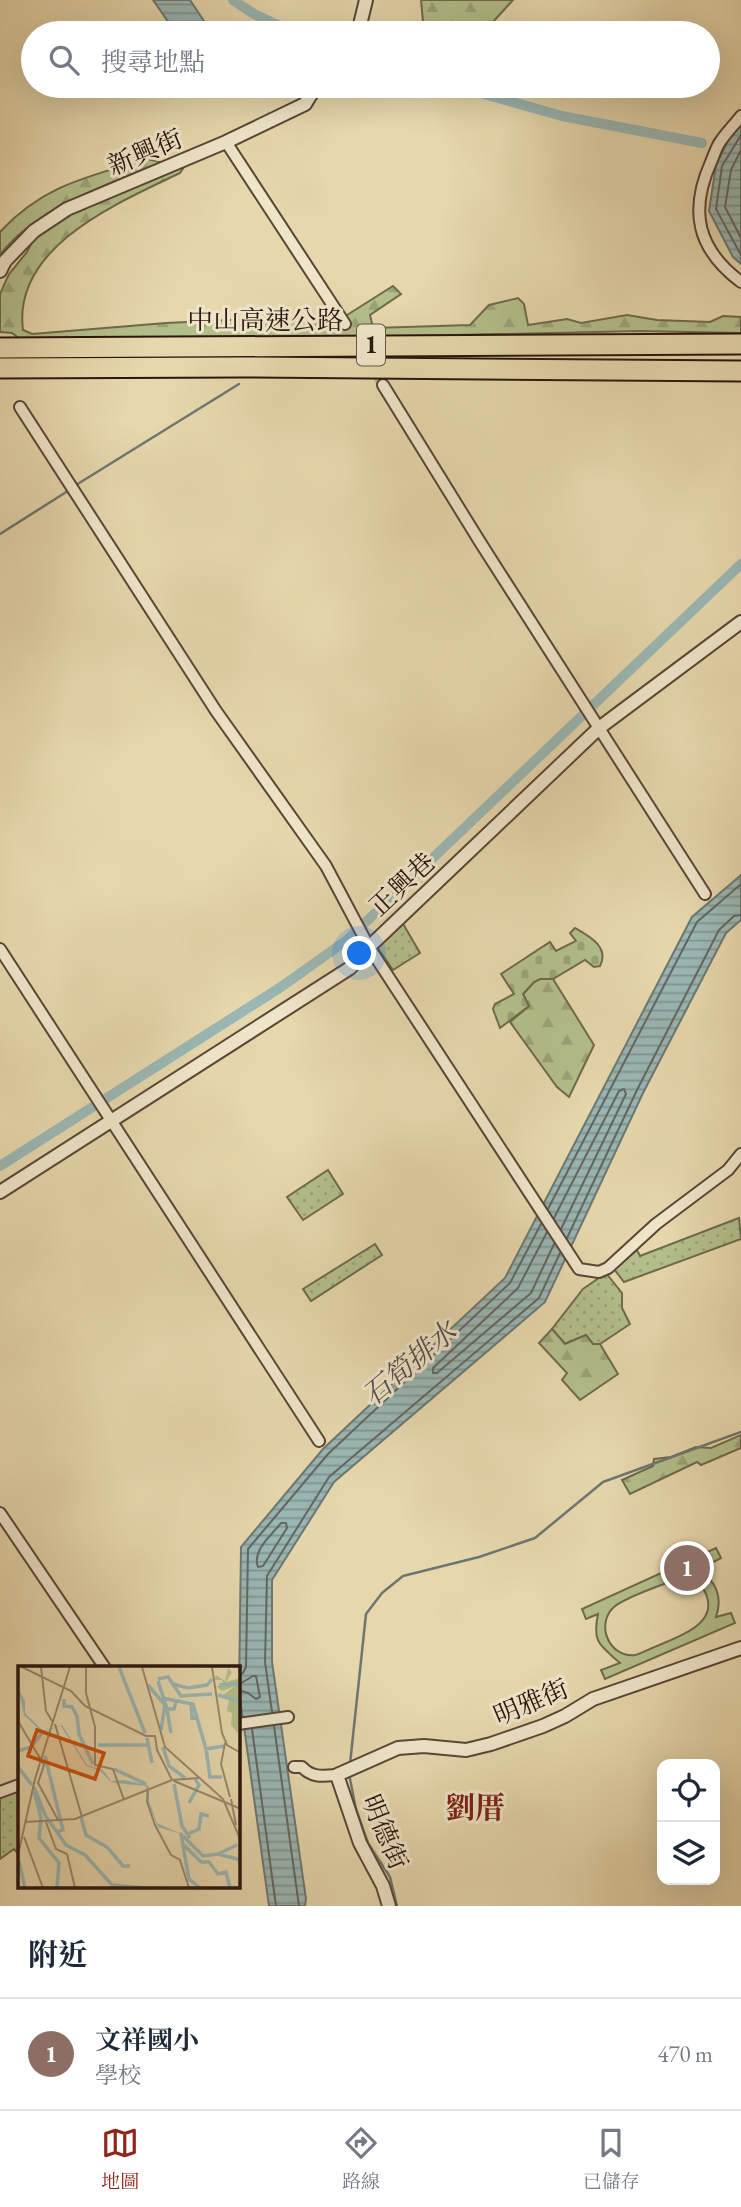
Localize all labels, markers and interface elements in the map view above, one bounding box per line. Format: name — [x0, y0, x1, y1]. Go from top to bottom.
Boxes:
search box — [21, 21, 720, 98]
icon: search — [45, 41, 83, 79]
text: 搜尋地點 — [101, 45, 205, 79]
street label: 新興街 — [102, 121, 188, 183]
street label: 中山高速公路 — [187, 303, 343, 337]
road number: 1 — [357, 324, 385, 366]
street label: 正興巷 — [362, 845, 442, 923]
your location — [342, 936, 376, 970]
water label: 石筍排水 — [355, 1311, 466, 1413]
pin: 1 — [664, 1542, 710, 1594]
inset map — [18, 1666, 240, 1888]
street label: 明雅街 — [488, 1671, 574, 1733]
map controls — [657, 1759, 720, 1885]
button: locate — [657, 1759, 720, 1822]
district label: 劉厝 — [445, 1788, 505, 1827]
street label: 明德街 — [354, 1789, 416, 1875]
button: layers — [657, 1822, 720, 1885]
text: 附近 — [28, 1935, 88, 1974]
text: 文祥國小 — [95, 2023, 199, 2057]
text: 1 — [45, 2039, 57, 2069]
text: 470 m — [657, 2039, 713, 2069]
text: 學校 — [95, 2060, 141, 2090]
tab: 地圖 — [101, 2124, 139, 2194]
tab: 路線 — [342, 2124, 380, 2194]
tab: 已儲存 — [583, 2124, 640, 2194]

